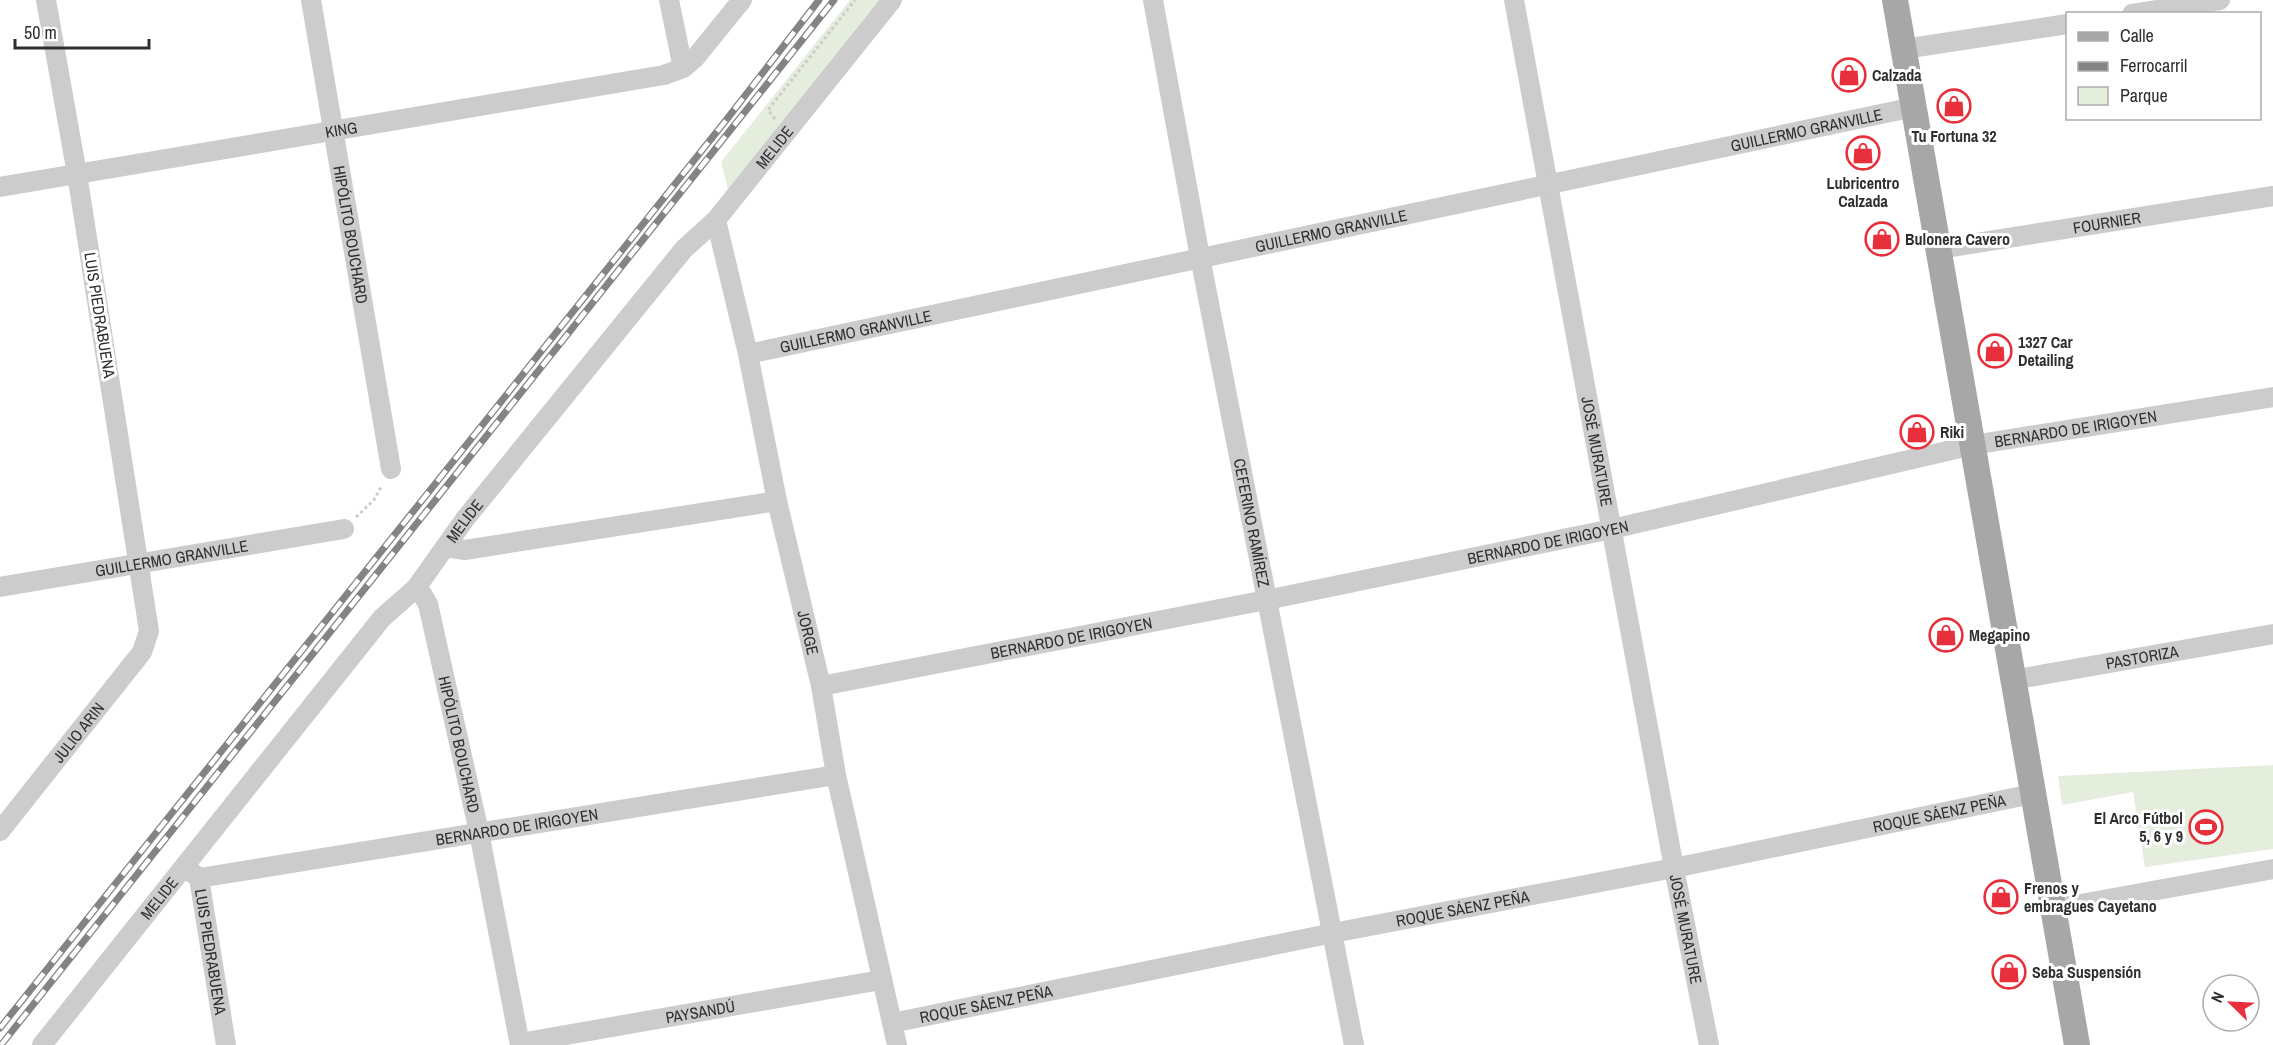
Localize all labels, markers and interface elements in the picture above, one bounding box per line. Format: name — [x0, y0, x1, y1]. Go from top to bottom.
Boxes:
scale bar — [15, 12, 148, 50]
legend — [2066, 12, 2261, 120]
text: 50 m — [24, 20, 57, 45]
text: Calle — [2120, 23, 2154, 48]
text: Ferrocarril — [2120, 53, 2187, 78]
shop icon: Calzada — [1831, 57, 1867, 93]
place label: Calzada — [1872, 64, 1922, 86]
text: Parque — [2120, 83, 2168, 108]
shop icon: Tu Fortuna 32 — [1936, 88, 1972, 124]
street label: GUILLERMO GRANVILLE — [1729, 103, 1884, 157]
street label: KING — [324, 116, 359, 143]
street label: MELIDE — [750, 121, 798, 173]
place label: Tu Fortuna 32 — [1911, 125, 1997, 147]
shop icon: Lubricentro Calzada — [1845, 135, 1881, 171]
street label: HIPÓLITO BOUCHARD — [328, 164, 374, 305]
place label: Lubricentro Calzada — [1827, 172, 1899, 212]
street label: GUILLERMO GRANVILLE — [1253, 204, 1409, 257]
street label: FOURNIER — [2071, 206, 2143, 239]
shop icon: Bulonera Cavero — [1864, 221, 1900, 257]
place label: Bulonera Cavero — [1905, 228, 2010, 250]
street label: LUIS PIEDRABUENA — [79, 251, 121, 380]
street label: GUILLERMO GRANVILLE — [778, 304, 934, 358]
place label: 1327 Car Detailing — [2018, 331, 2074, 371]
shop icon: 1327 Car Detailing — [1977, 333, 2013, 369]
street label: JOSÉ MURATURE — [1576, 395, 1618, 508]
street label: BERNARDO DE IRIGOYEN — [1993, 405, 2158, 452]
shop icon: Riki — [1899, 414, 1935, 450]
place label: Riki — [1940, 421, 1964, 443]
street label: CEFERINO RAMÍREZ — [1229, 456, 1275, 589]
street label: MELIDE — [441, 494, 488, 547]
street label: BERNARDO DE IRIGOYEN — [1465, 515, 1631, 569]
street label: GUILLERMO GRANVILLE — [93, 534, 250, 582]
street label: JORGE — [792, 608, 824, 657]
street label: BERNARDO DE IRIGOYEN — [989, 611, 1154, 664]
shop icon: Megapino — [1928, 617, 1964, 653]
place label: Megapino — [1969, 624, 2030, 646]
street label: PASTORIZA — [2104, 640, 2180, 674]
street label: HIPÓLITO BOUCHARD — [433, 674, 485, 815]
street label: JULIO ARIN — [47, 697, 109, 767]
street label: ROQUE SÁENZ PEÑA — [1871, 789, 2008, 838]
street label: BERNARDO DE IRIGOYEN — [434, 803, 600, 851]
place label: El Arco Fútbol 5, 6 y 9 — [2094, 807, 2183, 847]
sports icon: El Arco Fútbol 5, 6 y 9 — [2188, 809, 2224, 845]
street label: MELIDE — [135, 872, 183, 924]
street label: JOSÉ MURATURE — [1665, 872, 1708, 986]
place label: Frenos y embragues Cayetano — [2024, 877, 2157, 917]
shop icon: Frenos y embragues Cayetano — [1983, 879, 2019, 915]
street label: ROQUE SÁENZ PEÑA — [1394, 885, 1531, 932]
street label: LUIS PIEDRABUENA — [190, 887, 232, 1016]
shop icon: Seba Suspensión — [1991, 954, 2027, 990]
place label: Seba Suspensión — [2032, 961, 2141, 983]
north arrow — [2201, 973, 2261, 1033]
street label: ROQUE SÁENZ PEÑA — [918, 979, 1055, 1028]
text: N — [2205, 988, 2229, 1006]
street label: PAYSANDÚ — [664, 995, 737, 1028]

